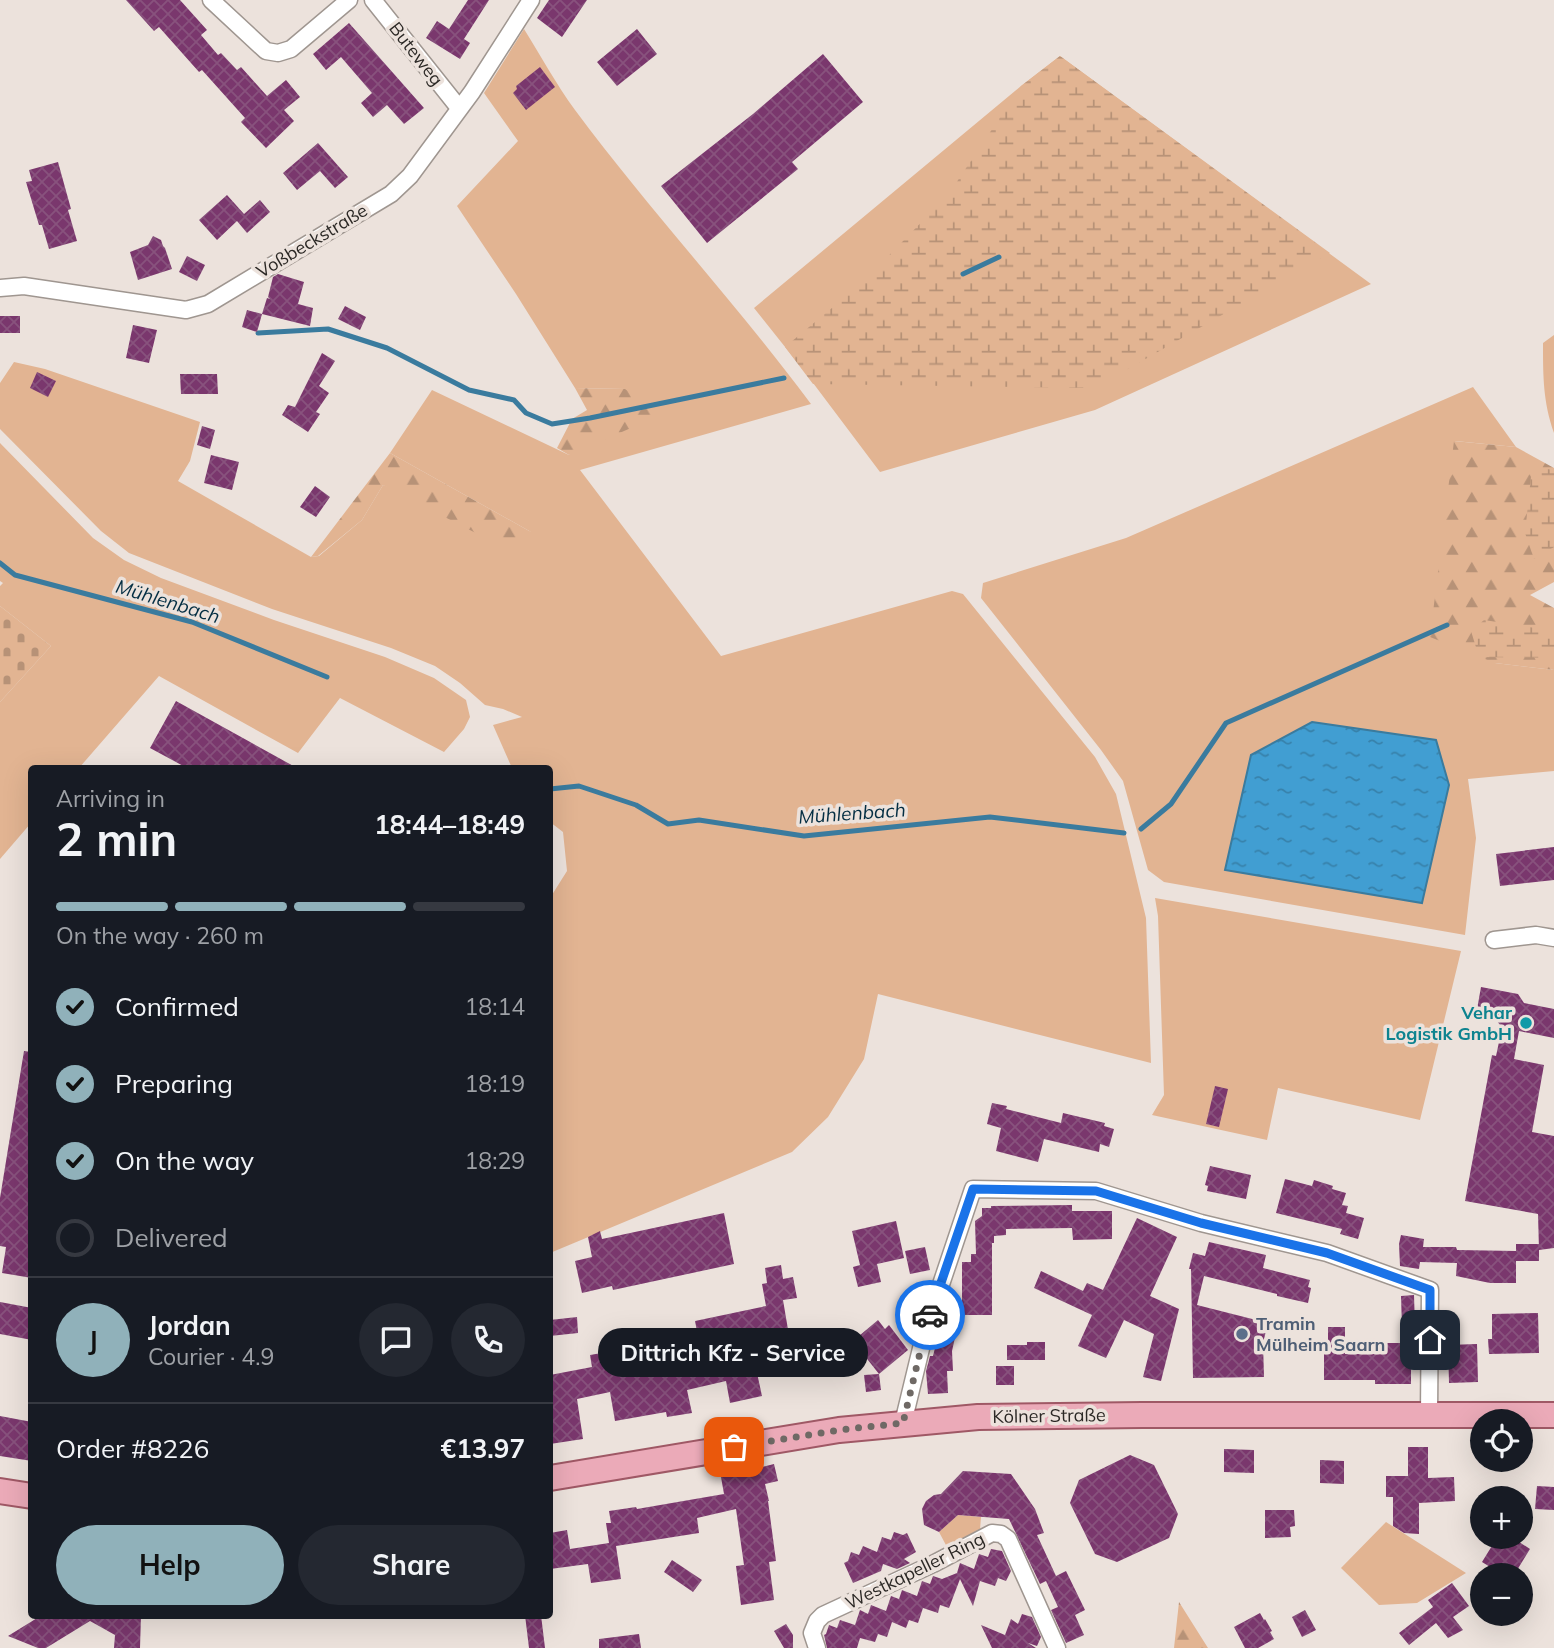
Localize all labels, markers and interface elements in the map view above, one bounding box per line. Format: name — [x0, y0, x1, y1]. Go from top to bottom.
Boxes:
street label: Buteweg — [384, 17, 448, 90]
street label: Voßbeckstraße — [252, 198, 371, 283]
water label: Mühlenbach — [113, 574, 223, 628]
text: Arriving in — [56, 784, 165, 813]
water label: Mühlenbach — [797, 797, 907, 829]
text: 18:44–18:49 — [374, 808, 525, 841]
text: 2 min — [56, 810, 177, 868]
text: On the way · 260 m — [56, 921, 264, 950]
icon: check — [56, 988, 94, 1026]
text: Confirmed — [115, 990, 239, 1023]
text: 18:14 — [465, 992, 525, 1021]
place label: Vehar Logistik GmbH — [1386, 1001, 1513, 1045]
marker: Vehar Logistik GmbH — [1518, 1015, 1534, 1031]
icon: check — [56, 1065, 94, 1103]
text: Preparing — [115, 1067, 233, 1100]
text: 18:19 — [465, 1069, 525, 1098]
icon: check — [56, 1142, 94, 1180]
text: On the way — [115, 1144, 254, 1177]
text: 18:29 — [465, 1146, 525, 1175]
text: Delivered — [115, 1221, 228, 1254]
courier — [895, 1280, 965, 1350]
icon: car — [911, 1296, 949, 1334]
button: chat — [359, 1303, 433, 1377]
button: phone — [451, 1303, 525, 1377]
text: Jordan — [148, 1309, 231, 1342]
pin — [1400, 1310, 1460, 1370]
place label: Tramin Mülheim Saarn — [1256, 1312, 1385, 1356]
icon: home — [1411, 1321, 1449, 1359]
text: J — [88, 1324, 98, 1357]
marker: Tramin Mülheim Saarn — [1234, 1326, 1250, 1342]
callout: Dittrich Kfz - Service — [599, 1328, 869, 1377]
text: Dittrich Kfz - Service — [621, 1338, 845, 1367]
text: Courier · 4.9 — [148, 1342, 274, 1371]
street label: Kölner Straße — [992, 1403, 1106, 1428]
map controls — [1470, 1409, 1533, 1626]
button: locate — [1470, 1409, 1533, 1472]
pin — [704, 1417, 764, 1477]
icon: bag — [715, 1428, 753, 1466]
text: Order #8226 — [56, 1432, 209, 1465]
text: €13.97 — [441, 1432, 525, 1465]
button: + — [1470, 1486, 1533, 1549]
button: Help — [56, 1525, 284, 1605]
button: Share — [298, 1525, 525, 1605]
street label: Westkapeller Ring — [841, 1527, 988, 1614]
button: − — [1470, 1563, 1533, 1626]

